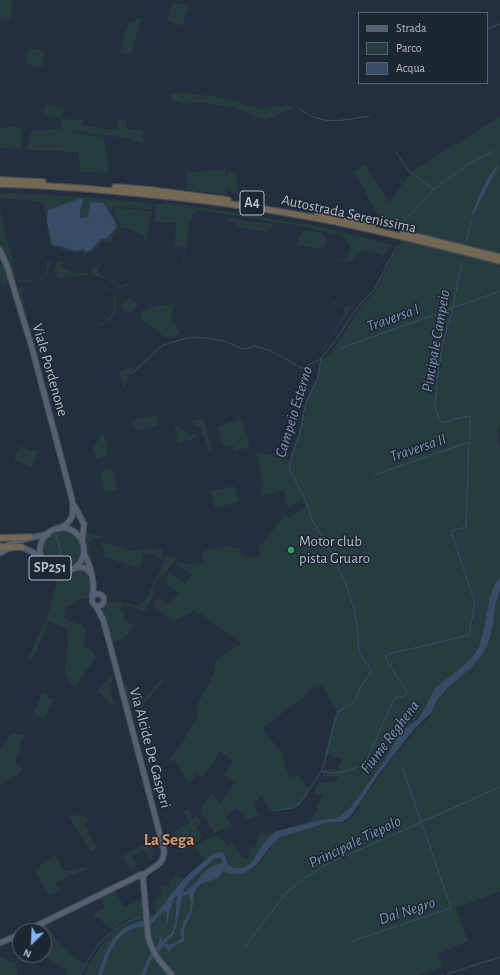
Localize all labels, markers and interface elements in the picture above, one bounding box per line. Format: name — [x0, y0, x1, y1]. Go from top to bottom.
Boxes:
legend — [358, 12, 488, 84]
text: Strada — [396, 22, 427, 34]
text: Parco — [396, 42, 422, 54]
text: Acqua — [396, 62, 425, 74]
road number: A4 — [240, 191, 264, 215]
street label: Autostrada Serenissima — [280, 191, 418, 237]
water label: Pincipale Campeio — [418, 288, 454, 394]
water label: Traversa I — [364, 300, 422, 336]
street label: Viale Pordenone — [28, 322, 72, 418]
water label: Campeio Esterno — [271, 364, 317, 460]
water label: Traversa II — [387, 429, 449, 467]
place label: Motor club pista Gruaro — [299, 532, 370, 567]
marker: Motor club pista Gruaro — [286, 545, 296, 555]
road number: SP251 — [29, 556, 71, 580]
street label: Via Alcide De Gasperi — [125, 686, 175, 810]
water label: Fiume Reghena — [356, 697, 424, 777]
water label: Principale Tiepolo — [306, 811, 404, 873]
district label: La Sega — [144, 830, 194, 850]
water label: Dal Negro — [376, 893, 438, 929]
north arrow — [12, 923, 52, 963]
text: N — [22, 947, 33, 960]

